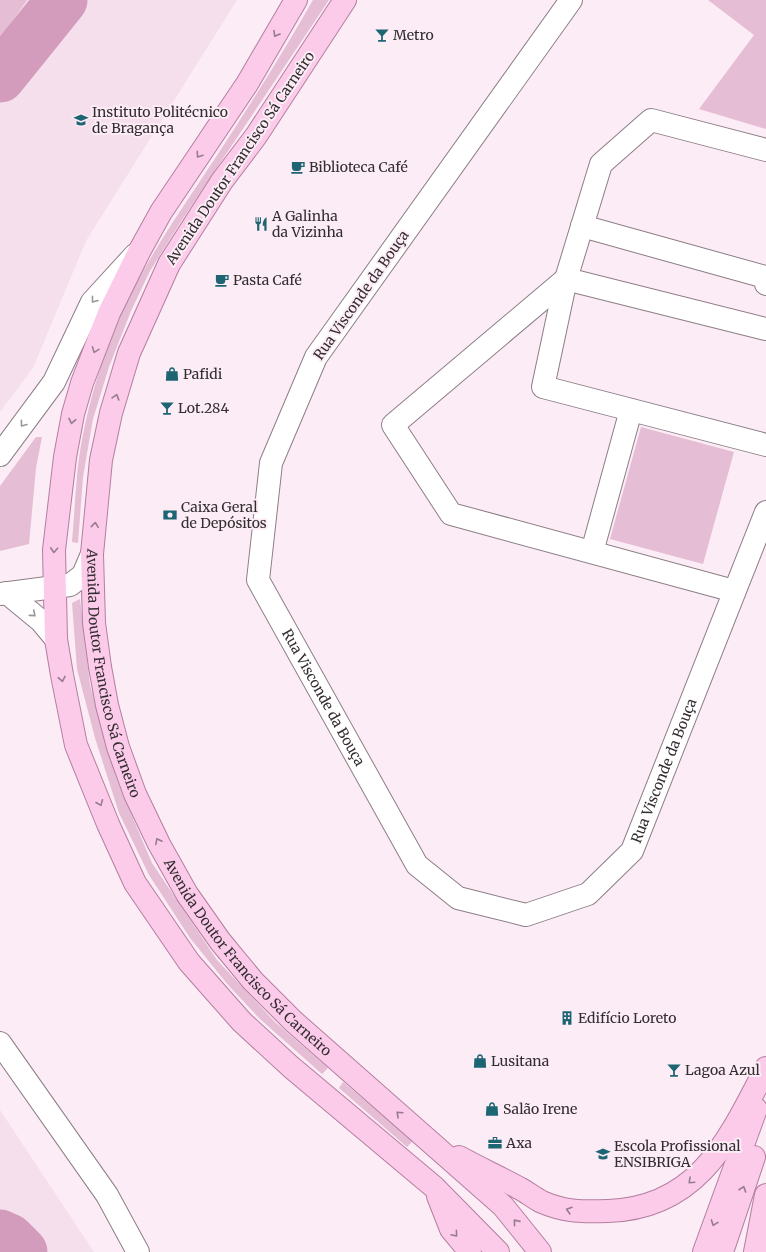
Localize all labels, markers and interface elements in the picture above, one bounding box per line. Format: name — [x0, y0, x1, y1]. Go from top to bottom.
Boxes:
place label: Metro — [393, 26, 434, 44]
bar icon: Metro — [374, 27, 390, 43]
one-way arrow — [273, 30, 281, 37]
street label: Avenida Doutor Francisco Sá Carneiro — [161, 48, 318, 269]
place label: Instituto Politécnico de Bragança — [92, 103, 228, 137]
school or university icon: Instituto Politécnico de Bragança — [73, 112, 89, 128]
one-way arrow — [197, 151, 204, 158]
place label: Biblioteca Café — [309, 158, 408, 176]
cafe icon: Biblioteca Café — [290, 159, 306, 175]
place label: A Galinha da Vizinha — [271, 207, 344, 241]
restaurant icon: A Galinha da Vizinha — [253, 216, 269, 232]
street label: Rua Visconde da Bouça — [309, 226, 413, 363]
place label: Pasta Café — [233, 271, 302, 289]
cafe icon: Pasta Café — [214, 272, 230, 288]
one-way arrow — [92, 295, 99, 302]
one-way arrow — [91, 346, 99, 353]
place label: Pafidi — [183, 365, 223, 383]
shop icon: Pafidi — [164, 366, 180, 382]
one-way arrow — [111, 394, 120, 401]
place label: Lot.284 — [178, 399, 229, 417]
bar icon: Lot.284 — [159, 400, 175, 416]
one-way arrow — [68, 418, 77, 424]
one-way arrow — [21, 419, 28, 426]
place label: Caixa Geral de Depósitos — [181, 498, 267, 532]
bank icon: Caixa Geral de Depósitos — [162, 507, 178, 523]
one-way arrow — [90, 522, 99, 528]
one-way arrow — [50, 546, 59, 553]
street label: Avenida Doutor Francisco Sá Carneiro — [83, 547, 145, 800]
one-way arrow — [29, 610, 36, 617]
street label: Rua Visconde da Bouça — [278, 626, 369, 769]
one-way arrow — [58, 676, 66, 682]
street label: Rua Visconde da Bouça — [627, 695, 701, 846]
one-way arrow — [95, 799, 103, 806]
one-way arrow — [155, 837, 162, 845]
street label: Avenida Doutor Francisco Sá Carneiro — [160, 855, 335, 1060]
place label: Edifício Loreto — [578, 1009, 676, 1027]
building icon: Edifício Loreto — [559, 1010, 575, 1026]
place label: Lusitana — [491, 1052, 550, 1070]
shop icon: Lusitana — [472, 1053, 488, 1069]
place label: Lagoa Azul — [685, 1061, 761, 1079]
bar icon: Lagoa Azul — [666, 1062, 682, 1078]
place label: Salão Irene — [503, 1100, 577, 1118]
shop icon: Salão Irene — [484, 1101, 500, 1117]
one-way arrow — [396, 1111, 404, 1119]
place label: Axa — [505, 1134, 533, 1152]
office icon: Axa — [487, 1135, 503, 1151]
place label: Escola Profissional ENSIBRIGA — [614, 1137, 741, 1171]
school or university icon: Escola Profissional ENSIBRIGA — [595, 1146, 611, 1162]
one-way arrow — [688, 1177, 696, 1184]
one-way arrow — [739, 1185, 747, 1192]
one-way arrow — [565, 1206, 572, 1215]
one-way arrow — [513, 1219, 520, 1226]
one-way arrow — [711, 1219, 719, 1226]
one-way arrow — [450, 1229, 457, 1237]

